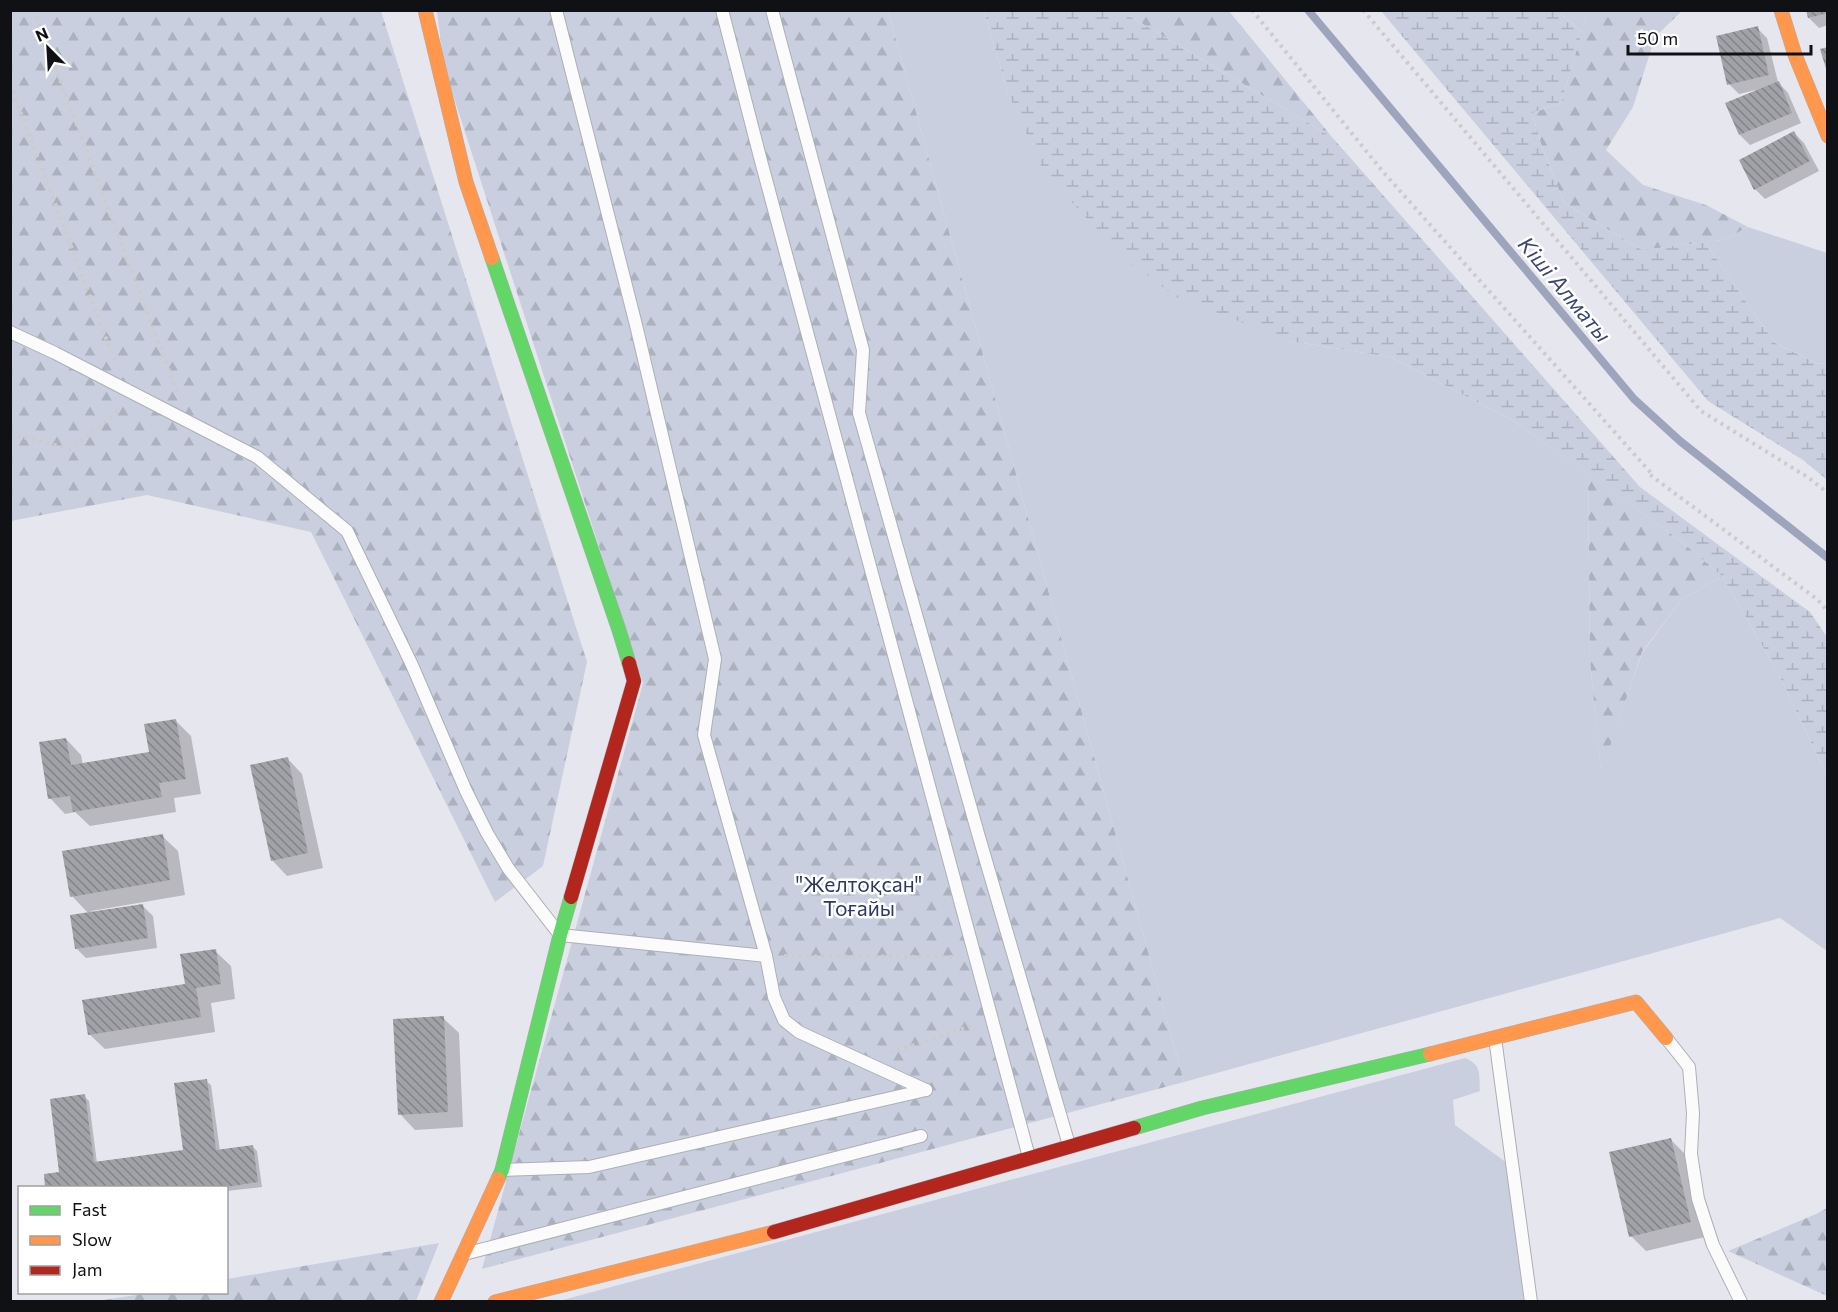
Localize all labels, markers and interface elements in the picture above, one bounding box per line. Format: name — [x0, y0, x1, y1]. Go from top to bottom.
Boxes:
north arrow — [18, 18, 78, 78]
scale bar — [1628, 18, 1811, 56]
text: N — [32, 23, 51, 45]
text: 50 m — [1637, 27, 1678, 49]
water label: Кіші Алматы — [1513, 231, 1617, 347]
park label: "Желтоқсан" Тоғайы — [796, 871, 922, 920]
legend — [18, 1186, 228, 1294]
text: Fast — [72, 1198, 107, 1220]
text: Slow — [72, 1228, 112, 1250]
text: Jam — [72, 1258, 102, 1280]

